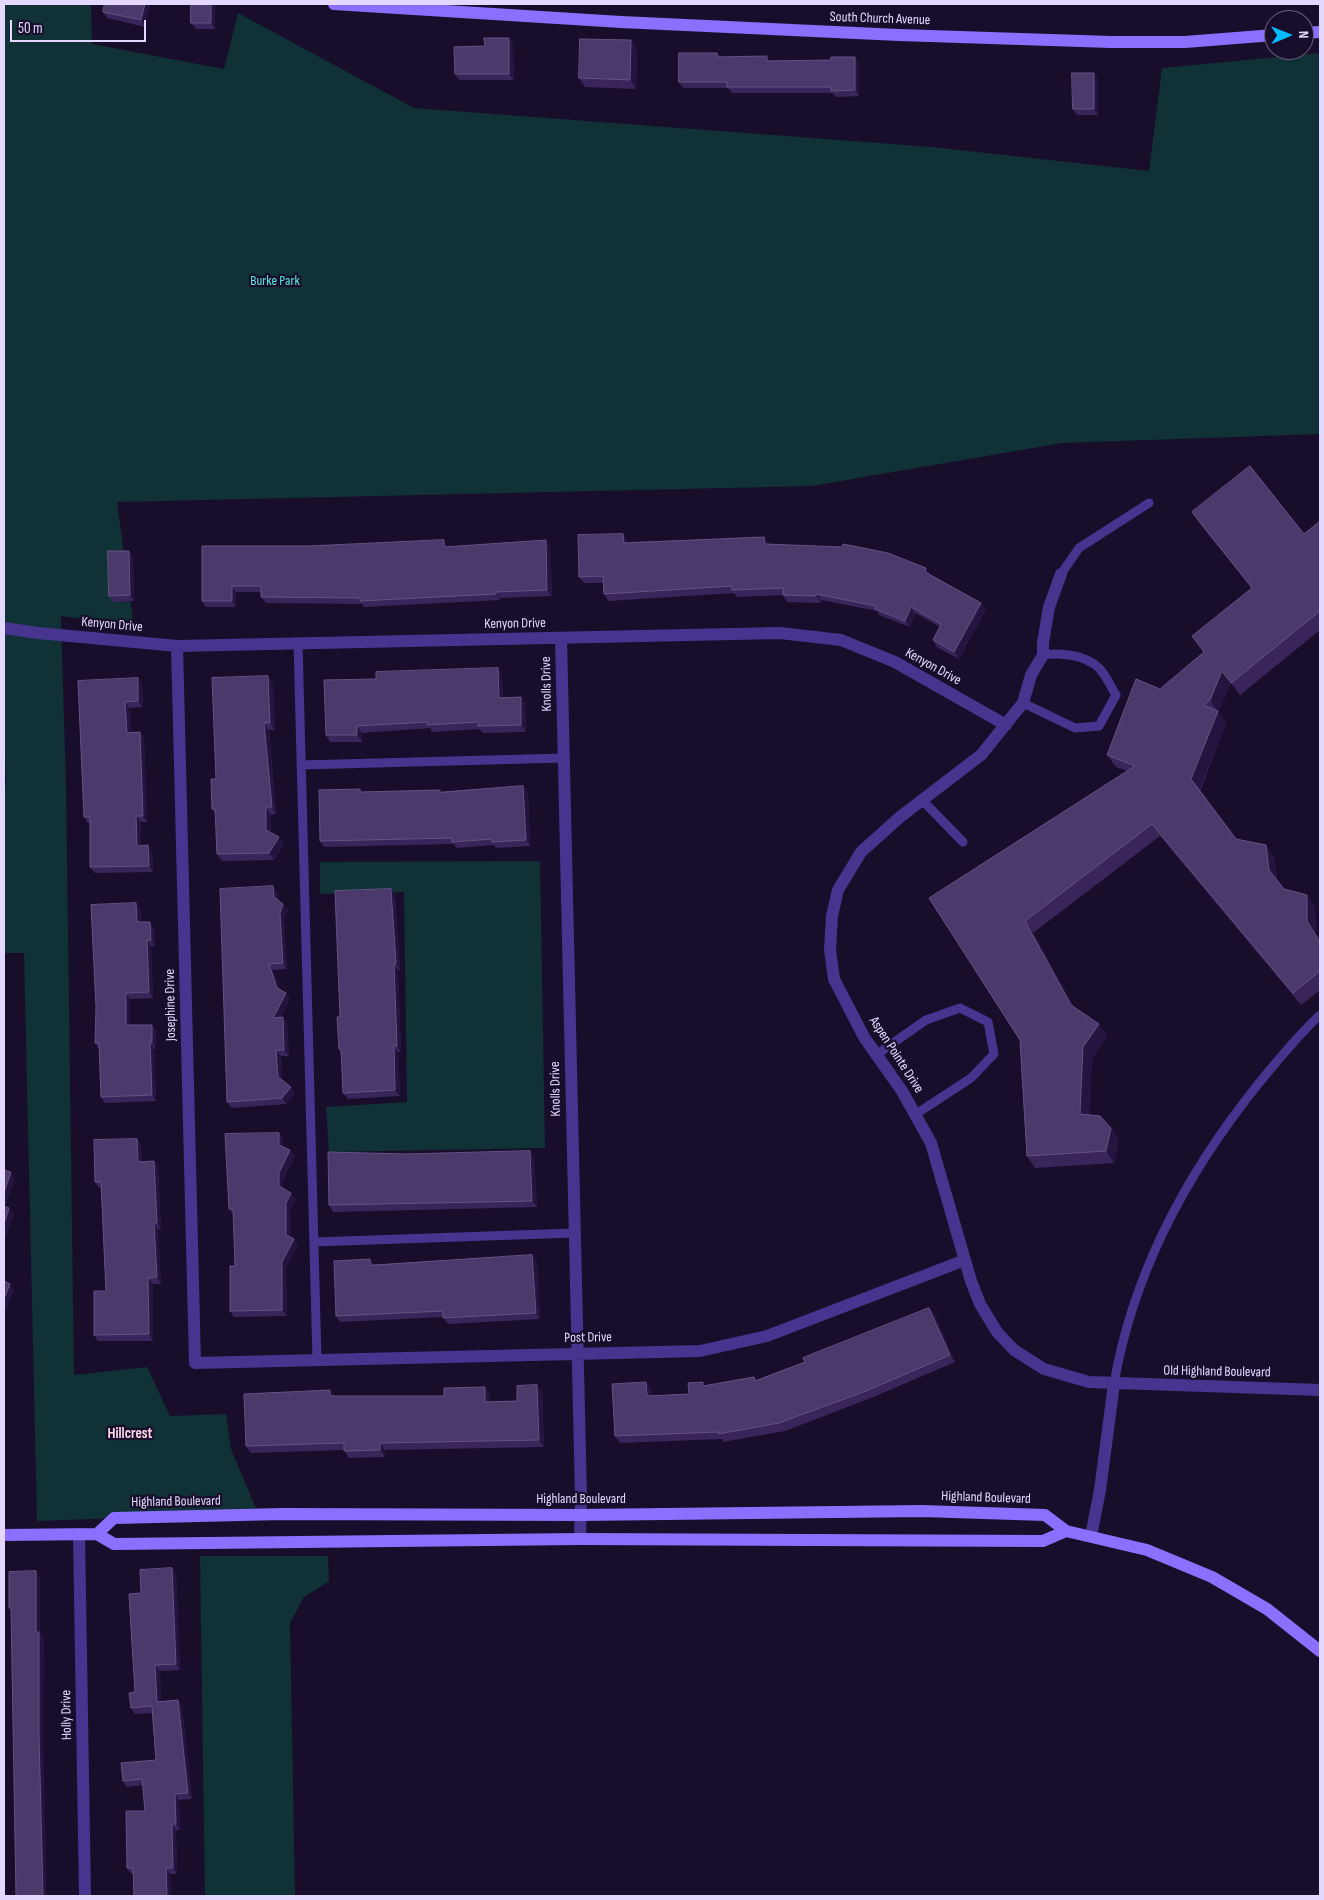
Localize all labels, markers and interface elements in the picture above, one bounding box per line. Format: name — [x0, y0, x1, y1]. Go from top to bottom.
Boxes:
street label: South Church Avenue — [829, 9, 931, 29]
scale bar — [12, 10, 149, 42]
north arrow — [1264, 10, 1314, 60]
text: 50 m — [18, 19, 43, 38]
text: N — [1295, 31, 1312, 39]
park label: Burke Park — [250, 273, 300, 289]
street label: Kenyon Drive — [81, 614, 143, 636]
street label: Kenyon Drive — [484, 615, 546, 633]
street label: Kenyon Drive — [902, 645, 964, 689]
street label: Knolls Drive — [538, 656, 556, 712]
street label: Josephine Drive — [162, 969, 180, 1041]
street label: Aspen Pointe Drive — [865, 1014, 927, 1096]
street label: Knolls Drive — [547, 1061, 565, 1117]
street label: Post Drive — [564, 1329, 612, 1347]
street label: Old Highland Boulevard — [1163, 1363, 1271, 1381]
district label: Hillcrest — [108, 1425, 152, 1443]
street label: Highland Boulevard — [941, 1488, 1031, 1508]
street label: Highland Boulevard — [536, 1491, 626, 1507]
street label: Highland Boulevard — [131, 1493, 221, 1511]
street label: Holly Drive — [58, 1690, 76, 1740]

